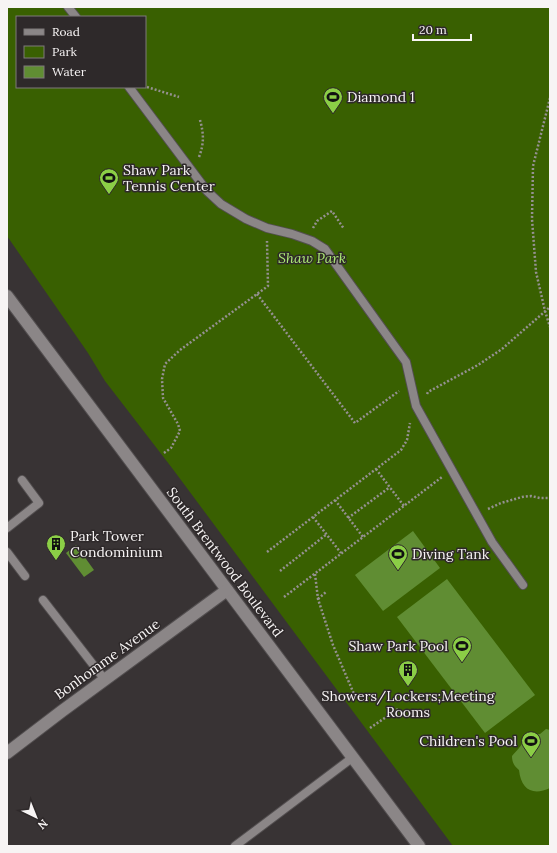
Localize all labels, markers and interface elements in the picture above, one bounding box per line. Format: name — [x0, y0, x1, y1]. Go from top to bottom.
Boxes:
legend — [16, 16, 146, 88]
scale bar — [413, 16, 471, 42]
text: 20 m — [419, 22, 447, 37]
text: Road — [52, 24, 80, 39]
text: Park — [52, 44, 78, 59]
text: Water — [52, 64, 87, 79]
sports icon: Diamond 1 — [322, 86, 344, 114]
place label: Diamond 1 — [347, 88, 415, 106]
place label: Shaw Park Tennis Center — [123, 161, 215, 195]
sports icon: Shaw Park Tennis Center — [98, 167, 120, 195]
park label: Shaw Park — [278, 249, 346, 267]
street label: South Brentwood Boulevard — [163, 484, 287, 640]
place label: Park Tower Condominium — [70, 527, 163, 561]
building icon: Park Tower Condominium — [45, 533, 67, 561]
sports icon: Diving Tank — [387, 543, 409, 571]
place label: Diving Tank — [412, 545, 490, 563]
street label: Bonhomme Avenue — [51, 615, 164, 703]
sports icon: Shaw Park Pool — [451, 635, 473, 663]
place label: Shaw Park Pool — [348, 637, 448, 655]
building icon: Showers/Lockers;Meeting Rooms — [397, 659, 419, 687]
place label: Showers/Lockers;Meeting Rooms — [321, 687, 495, 721]
sports icon: Children's Pool — [520, 730, 542, 758]
place label: Children's Pool — [419, 732, 517, 750]
north arrow — [16, 797, 56, 837]
text: N — [35, 816, 51, 833]

